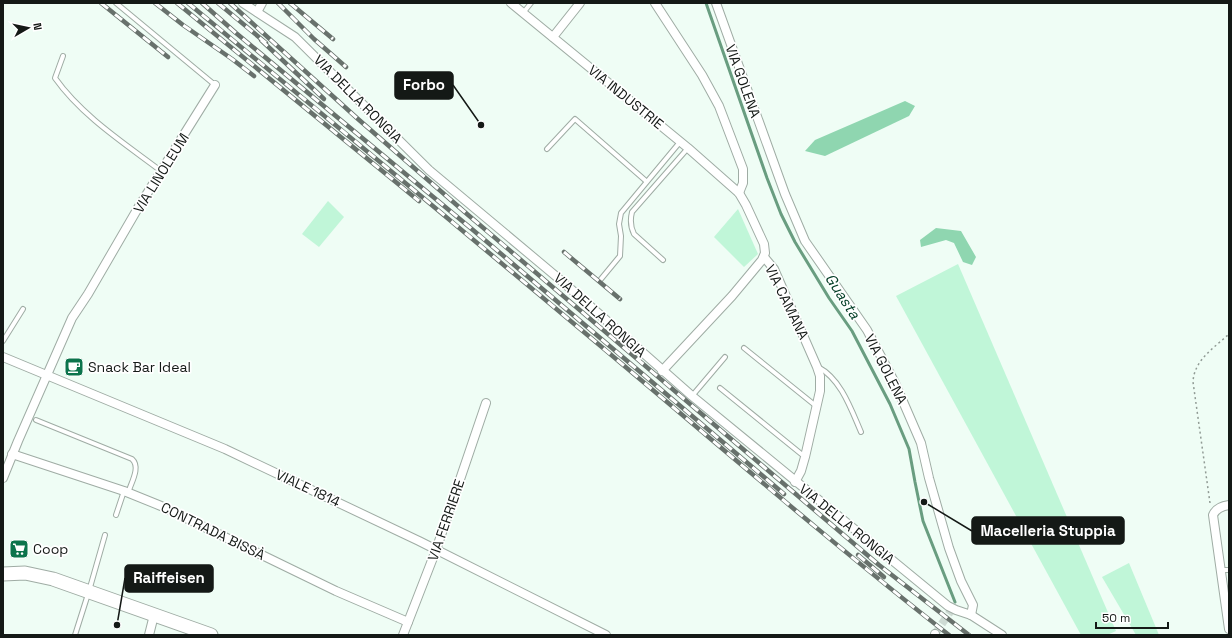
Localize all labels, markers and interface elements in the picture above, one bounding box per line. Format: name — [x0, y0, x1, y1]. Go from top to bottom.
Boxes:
north arrow — [8, 8, 48, 48]
text: N — [30, 22, 45, 31]
street label: VIA GOLENA — [721, 42, 765, 120]
street label: VIA DELLA RONGIA — [310, 51, 406, 147]
street label: VIA INDUSTRIE — [585, 61, 668, 133]
callout: Forbo — [395, 72, 453, 99]
text: Forbo — [403, 75, 445, 94]
street label: VIA LINOLEUM — [129, 130, 193, 216]
street label: VIA CAMANA — [761, 262, 813, 343]
street label: VIA DELLA RONGIA — [550, 269, 650, 361]
water label: Guasta — [821, 269, 865, 323]
street label: VIA GOLENA — [861, 331, 911, 407]
cafe icon: Snack Bar Ideal — [63, 356, 85, 378]
place label: Snack Bar Ideal — [88, 358, 191, 376]
street label: VIALE 1814 — [273, 465, 343, 511]
street label: VIA FERRIERE — [424, 477, 468, 563]
street label: VIA DELLA RONGIA — [795, 480, 899, 568]
street label: CONTRADA BISSÀ — [158, 498, 268, 564]
callout: Macelleria Stuppia — [972, 517, 1124, 544]
text: Macelleria Stuppia — [980, 521, 1116, 540]
supermarket icon: Coop — [8, 538, 30, 560]
place label: Coop — [33, 540, 68, 558]
callout: Raiffeisen — [125, 565, 213, 592]
text: Raiffeisen — [133, 568, 205, 587]
scale bar — [1096, 604, 1168, 630]
text: 50 m — [1102, 610, 1130, 626]

